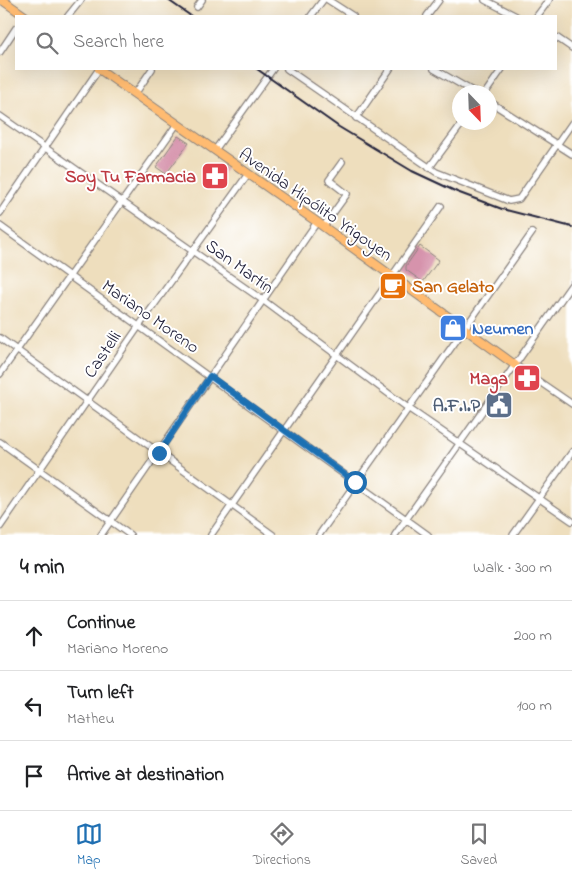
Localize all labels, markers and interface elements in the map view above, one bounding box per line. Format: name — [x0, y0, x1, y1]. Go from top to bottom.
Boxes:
search box — [15, 15, 557, 70]
icon: search — [33, 29, 61, 57]
text: Search here — [73, 29, 164, 56]
north arrow — [452, 85, 497, 130]
street label: Avenida Hipólito Yrigoyen — [232, 143, 397, 270]
pharmacy icon: Soy Tu Farmacia — [200, 161, 230, 191]
place label: Soy Tu Farmacia — [65, 165, 196, 192]
street label: San Martín — [199, 234, 279, 301]
cafe icon: San Gelato — [378, 271, 408, 301]
street label: Mariano Moreno — [96, 274, 204, 361]
place label: San Gelato — [412, 275, 494, 301]
shop icon: Neumen — [438, 313, 468, 343]
place label: Neumen — [472, 317, 533, 343]
street label: Castelli — [78, 326, 129, 384]
pharmacy icon: Maga — [512, 363, 542, 393]
place label: Maga — [470, 367, 508, 394]
public building icon: A.F.I.P — [484, 390, 514, 420]
place label: A.F.I.P — [433, 394, 481, 420]
route end — [148, 442, 171, 465]
route start — [344, 471, 367, 494]
text: 4 min — [20, 553, 64, 583]
text: Walk · 300 m — [473, 556, 552, 580]
text: Continue — [67, 610, 135, 637]
icon: ahead — [20, 622, 48, 650]
text: 200 m — [514, 624, 552, 648]
text: Mariano Moreno — [67, 637, 168, 661]
text: Turn left — [67, 680, 134, 707]
icon: left — [20, 692, 48, 720]
text: 100 m — [517, 694, 552, 718]
text: Matheu — [67, 707, 115, 731]
icon: arrive — [20, 762, 48, 790]
text: Arrive at destination — [67, 762, 224, 789]
tab: Map — [75, 820, 103, 871]
tab: Directions — [253, 820, 311, 871]
tab: Saved — [461, 820, 497, 871]

